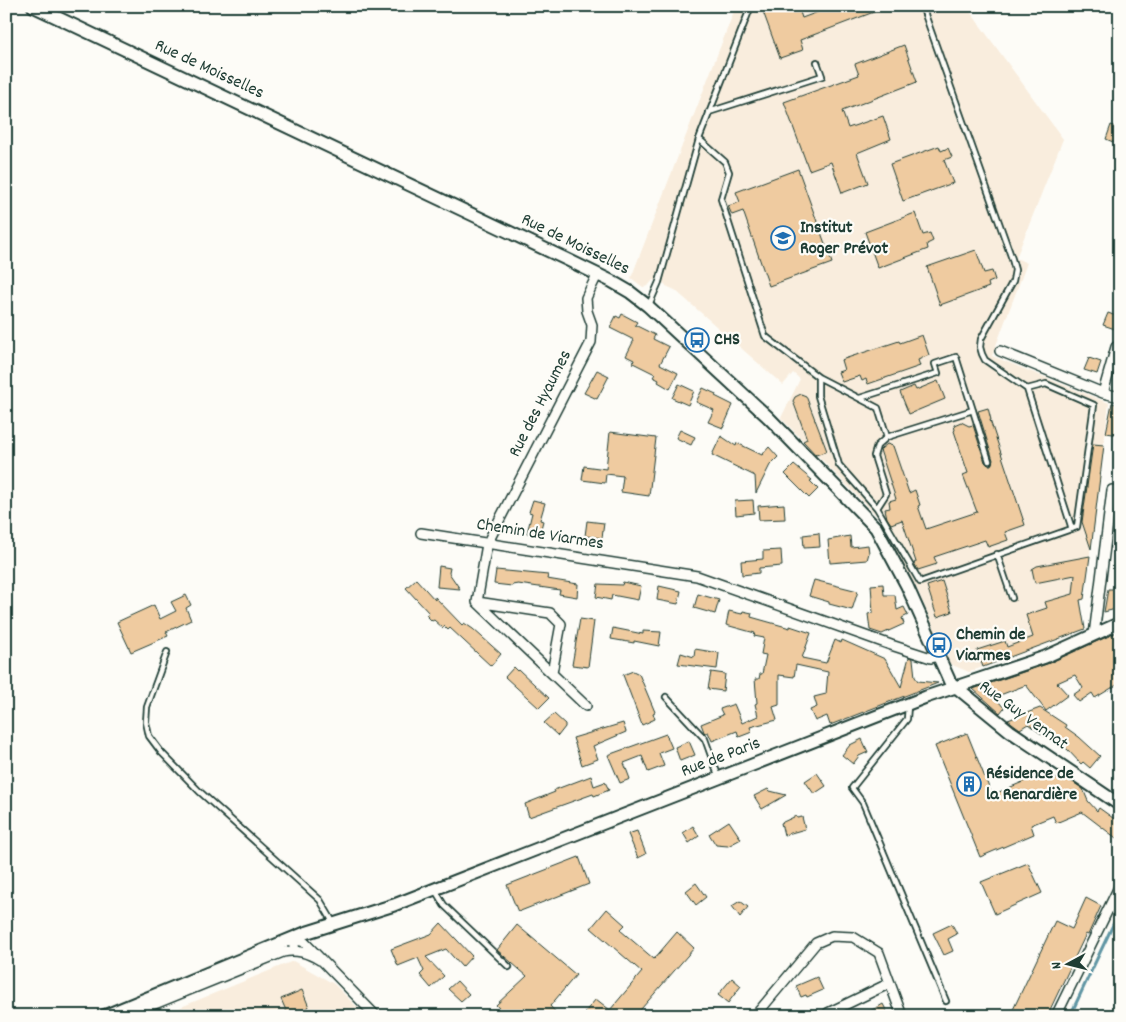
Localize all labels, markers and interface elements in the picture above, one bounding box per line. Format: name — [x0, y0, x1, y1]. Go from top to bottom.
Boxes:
street label: Rue de Moisselles — [150, 34, 268, 106]
street label: Rue de Moisselles — [516, 208, 634, 282]
place label: Institut Roger Prévot — [800, 216, 889, 262]
school or university icon: Institut Roger Prévot — [770, 225, 796, 251]
bus stop icon: CHS — [684, 327, 710, 353]
place label: CHS — [714, 328, 740, 353]
street label: Rue des Hyaumes — [503, 346, 579, 462]
street label: Chemin de Viarmes — [475, 513, 605, 557]
place label: Chemin de Viarmes — [956, 623, 1026, 669]
bus stop icon: Chemin de Viarmes — [926, 632, 952, 658]
street label: Rue Guy Vennat — [973, 675, 1073, 757]
street label: Rue de Paris — [678, 731, 764, 785]
place label: Résidence de la Renardière — [986, 762, 1077, 808]
building icon: Résidence de la Renardière — [956, 771, 982, 797]
north arrow — [1044, 940, 1094, 990]
text: N — [1047, 961, 1067, 970]

